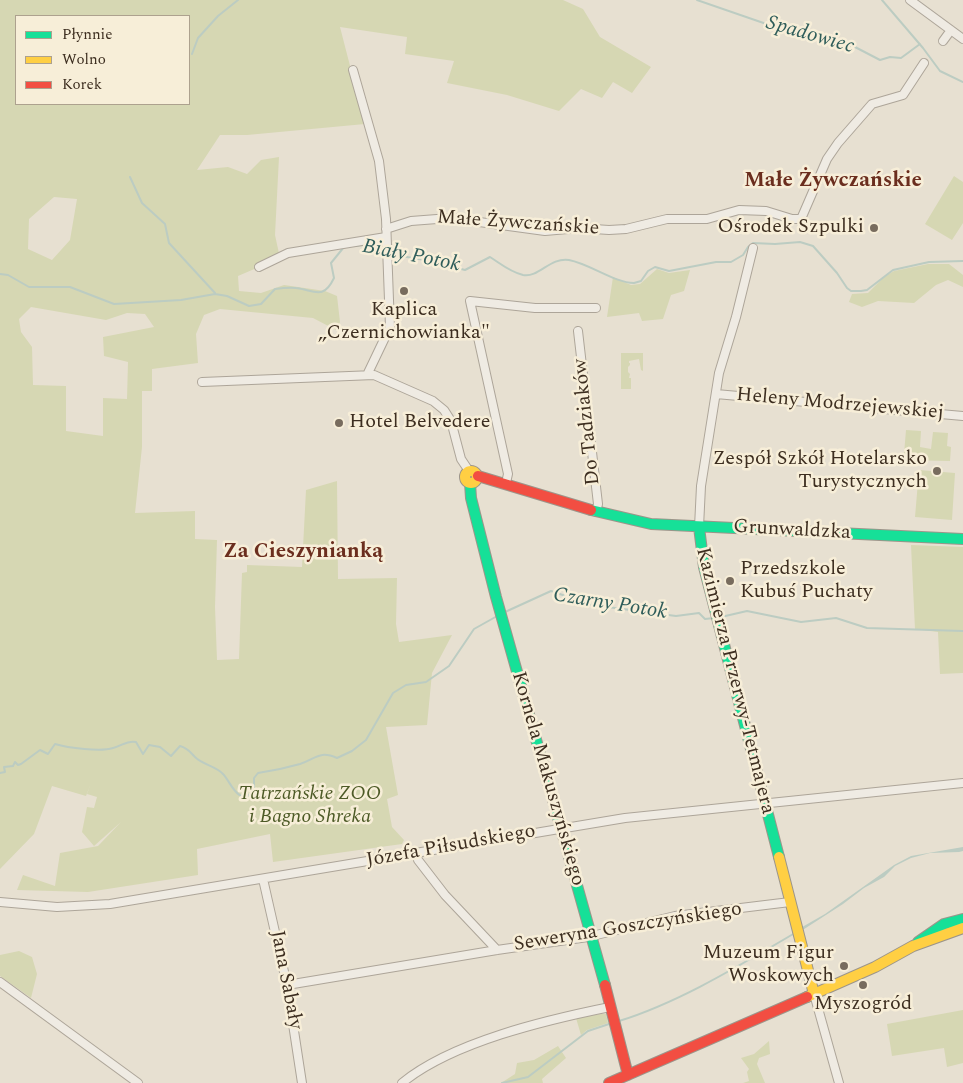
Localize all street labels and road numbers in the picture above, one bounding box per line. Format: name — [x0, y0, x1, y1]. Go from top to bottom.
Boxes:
street label: Małe Żywczańskie — [436, 206, 600, 242]
street label: Do Tadziaków — [569, 358, 607, 486]
street label: Heleny Modrzejewskiej — [735, 384, 945, 426]
street label: Grunwaldzka — [733, 516, 851, 546]
street label: Kazimierza Przerwy-Tetmajera — [689, 545, 779, 817]
street label: Kornela Makuszyńskiego — [505, 669, 589, 889]
street label: Józefa Piłsudskiego — [364, 820, 538, 874]
street label: Seweryna Goszczyńskiego — [512, 898, 744, 958]
street label: Jana Sabały — [264, 928, 306, 1032]

